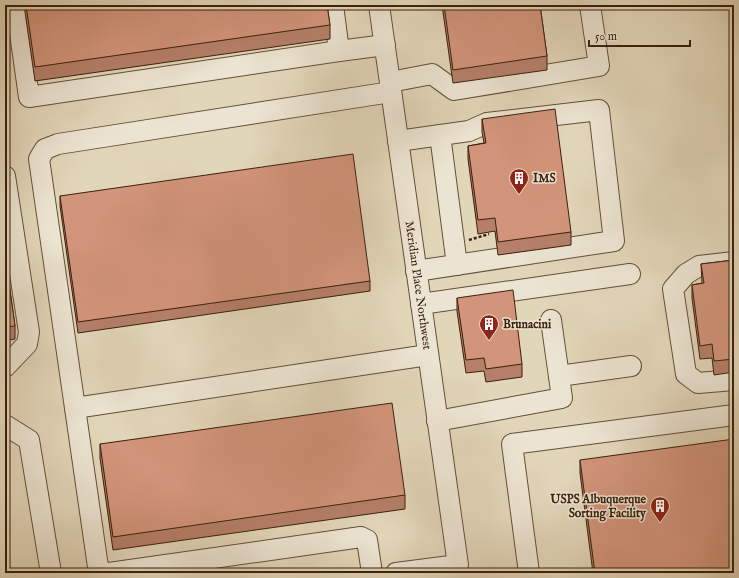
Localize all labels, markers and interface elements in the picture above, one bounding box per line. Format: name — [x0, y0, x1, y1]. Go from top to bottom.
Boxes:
scale bar — [589, 22, 690, 48]
text: 50 m — [595, 29, 617, 44]
building icon: IMS — [508, 167, 530, 195]
place label: IMS — [533, 171, 556, 186]
street label: Meridian Place Northwest — [402, 220, 435, 351]
building icon: Brunacini — [478, 313, 500, 341]
place label: Brunacini — [503, 317, 552, 332]
place label: USPS Albuquerque Sorting Facility — [549, 492, 647, 522]
building icon: USPS Albuquerque Sorting Facility — [649, 495, 671, 523]

